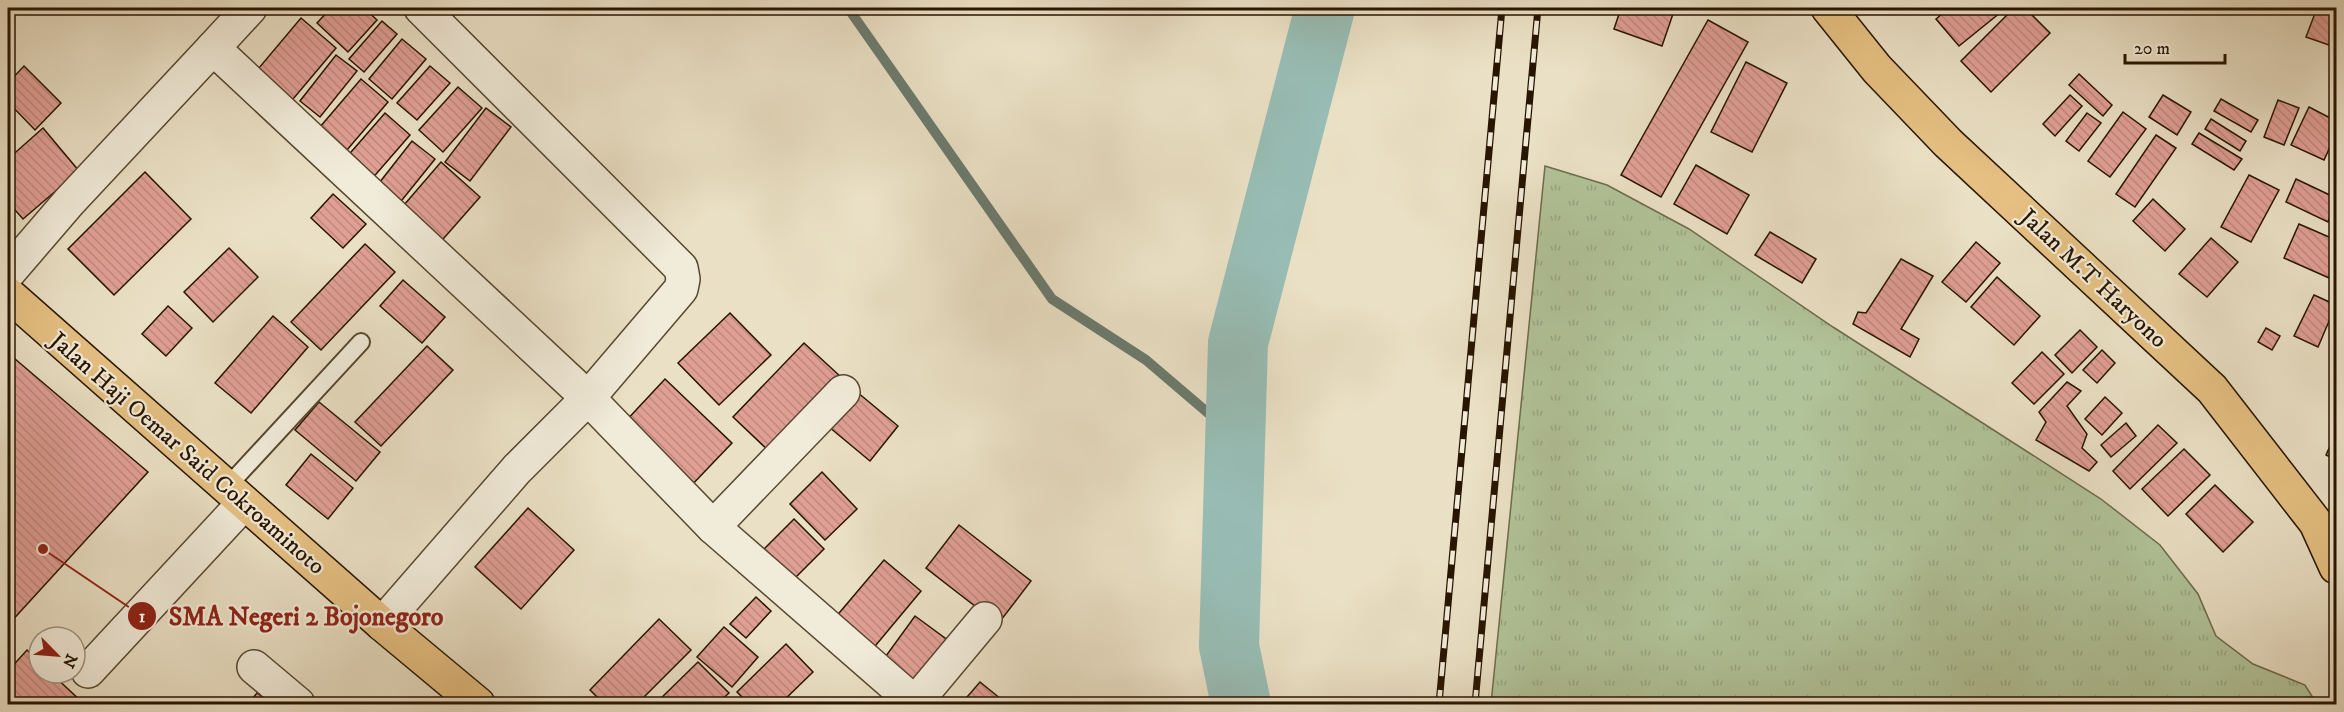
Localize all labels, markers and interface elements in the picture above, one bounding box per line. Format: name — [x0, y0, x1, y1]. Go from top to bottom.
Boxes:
scale bar — [2125, 27, 2226, 65]
text: 20 m — [2134, 38, 2170, 60]
street label: Jalan M.T Haryono — [2012, 201, 2173, 355]
street label: Jalan Haji Oemar Said Cokroaminoto — [42, 325, 331, 582]
callout: SMA Negeri 2 Bojonegoro — [127, 594, 456, 638]
text: SMA Negeri 2 Bojonegoro — [169, 601, 444, 634]
text: 1 — [139, 606, 146, 628]
north arrow — [27, 625, 87, 685]
text: N — [58, 651, 82, 671]

